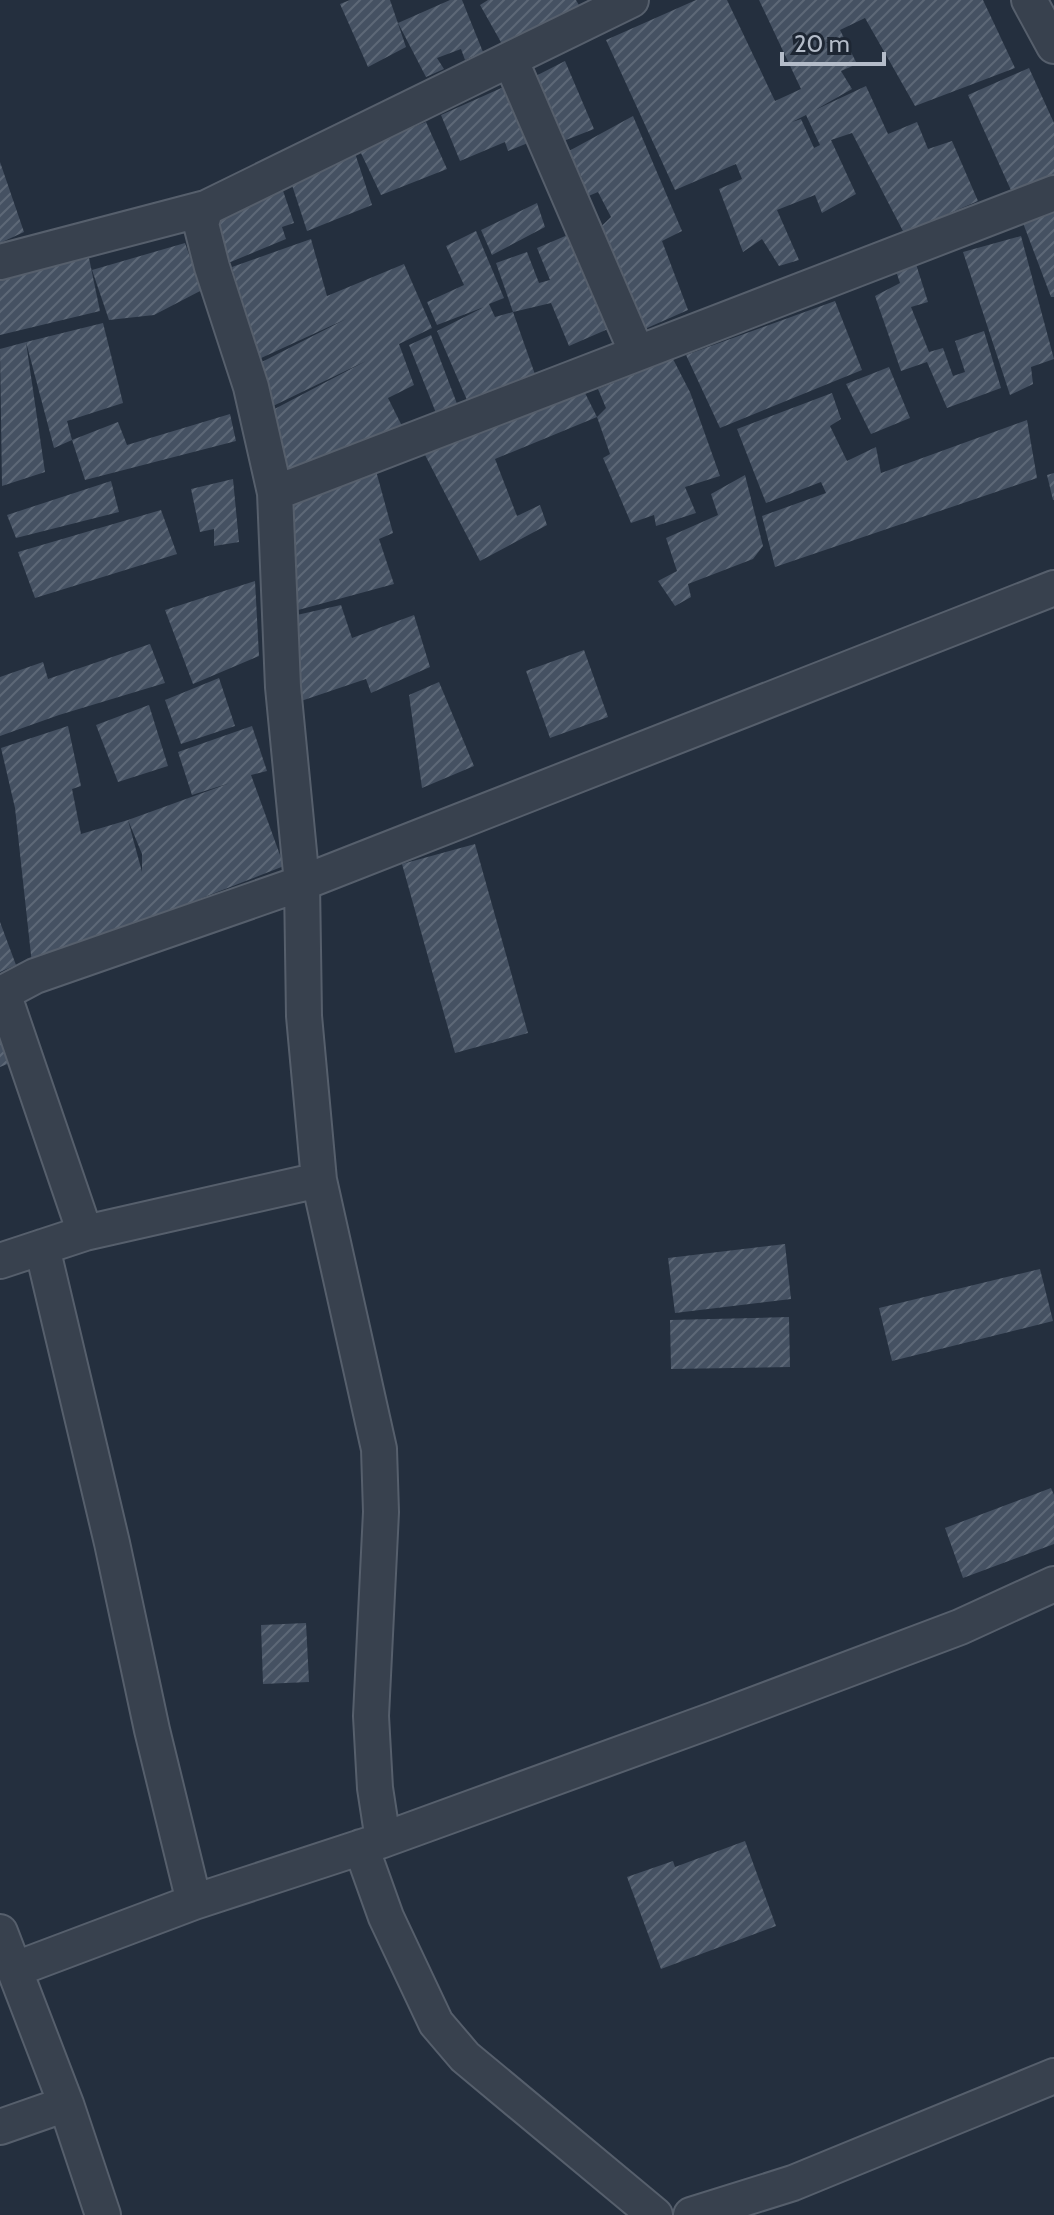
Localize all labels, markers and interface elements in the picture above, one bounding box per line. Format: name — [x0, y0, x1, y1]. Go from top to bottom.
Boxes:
scale bar — [782, 16, 884, 66]
text: 20 m — [794, 29, 850, 58]

